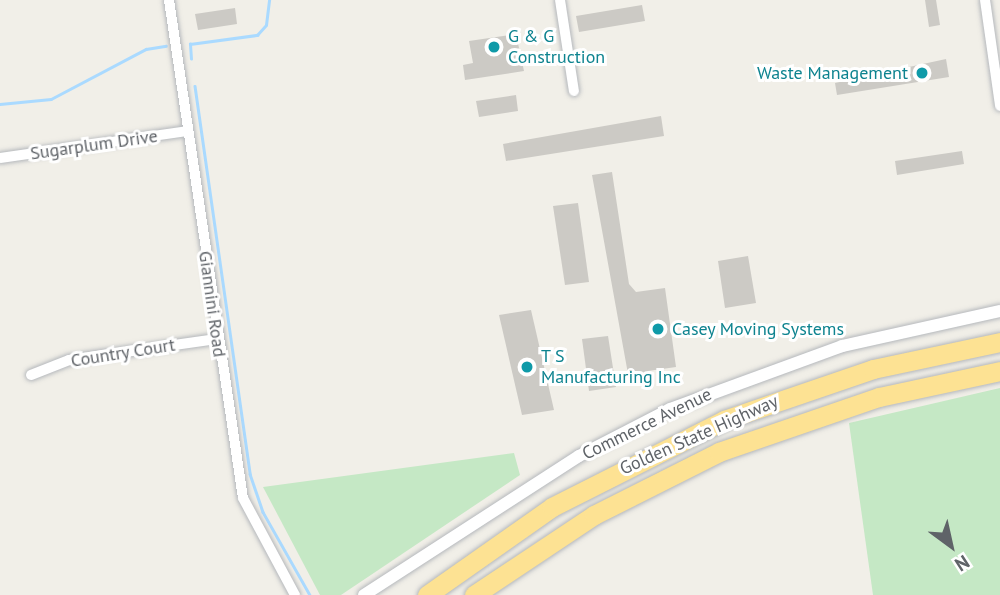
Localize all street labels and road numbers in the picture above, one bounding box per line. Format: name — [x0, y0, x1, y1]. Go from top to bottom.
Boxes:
street label: Sugarplum Drive — [29, 125, 159, 165]
street label: Giannini Road — [194, 250, 230, 358]
street label: Country Court — [69, 334, 177, 372]
street label: Commerce Avenue — [579, 383, 715, 465]
street label: Golden State Highway — [617, 390, 781, 480]

